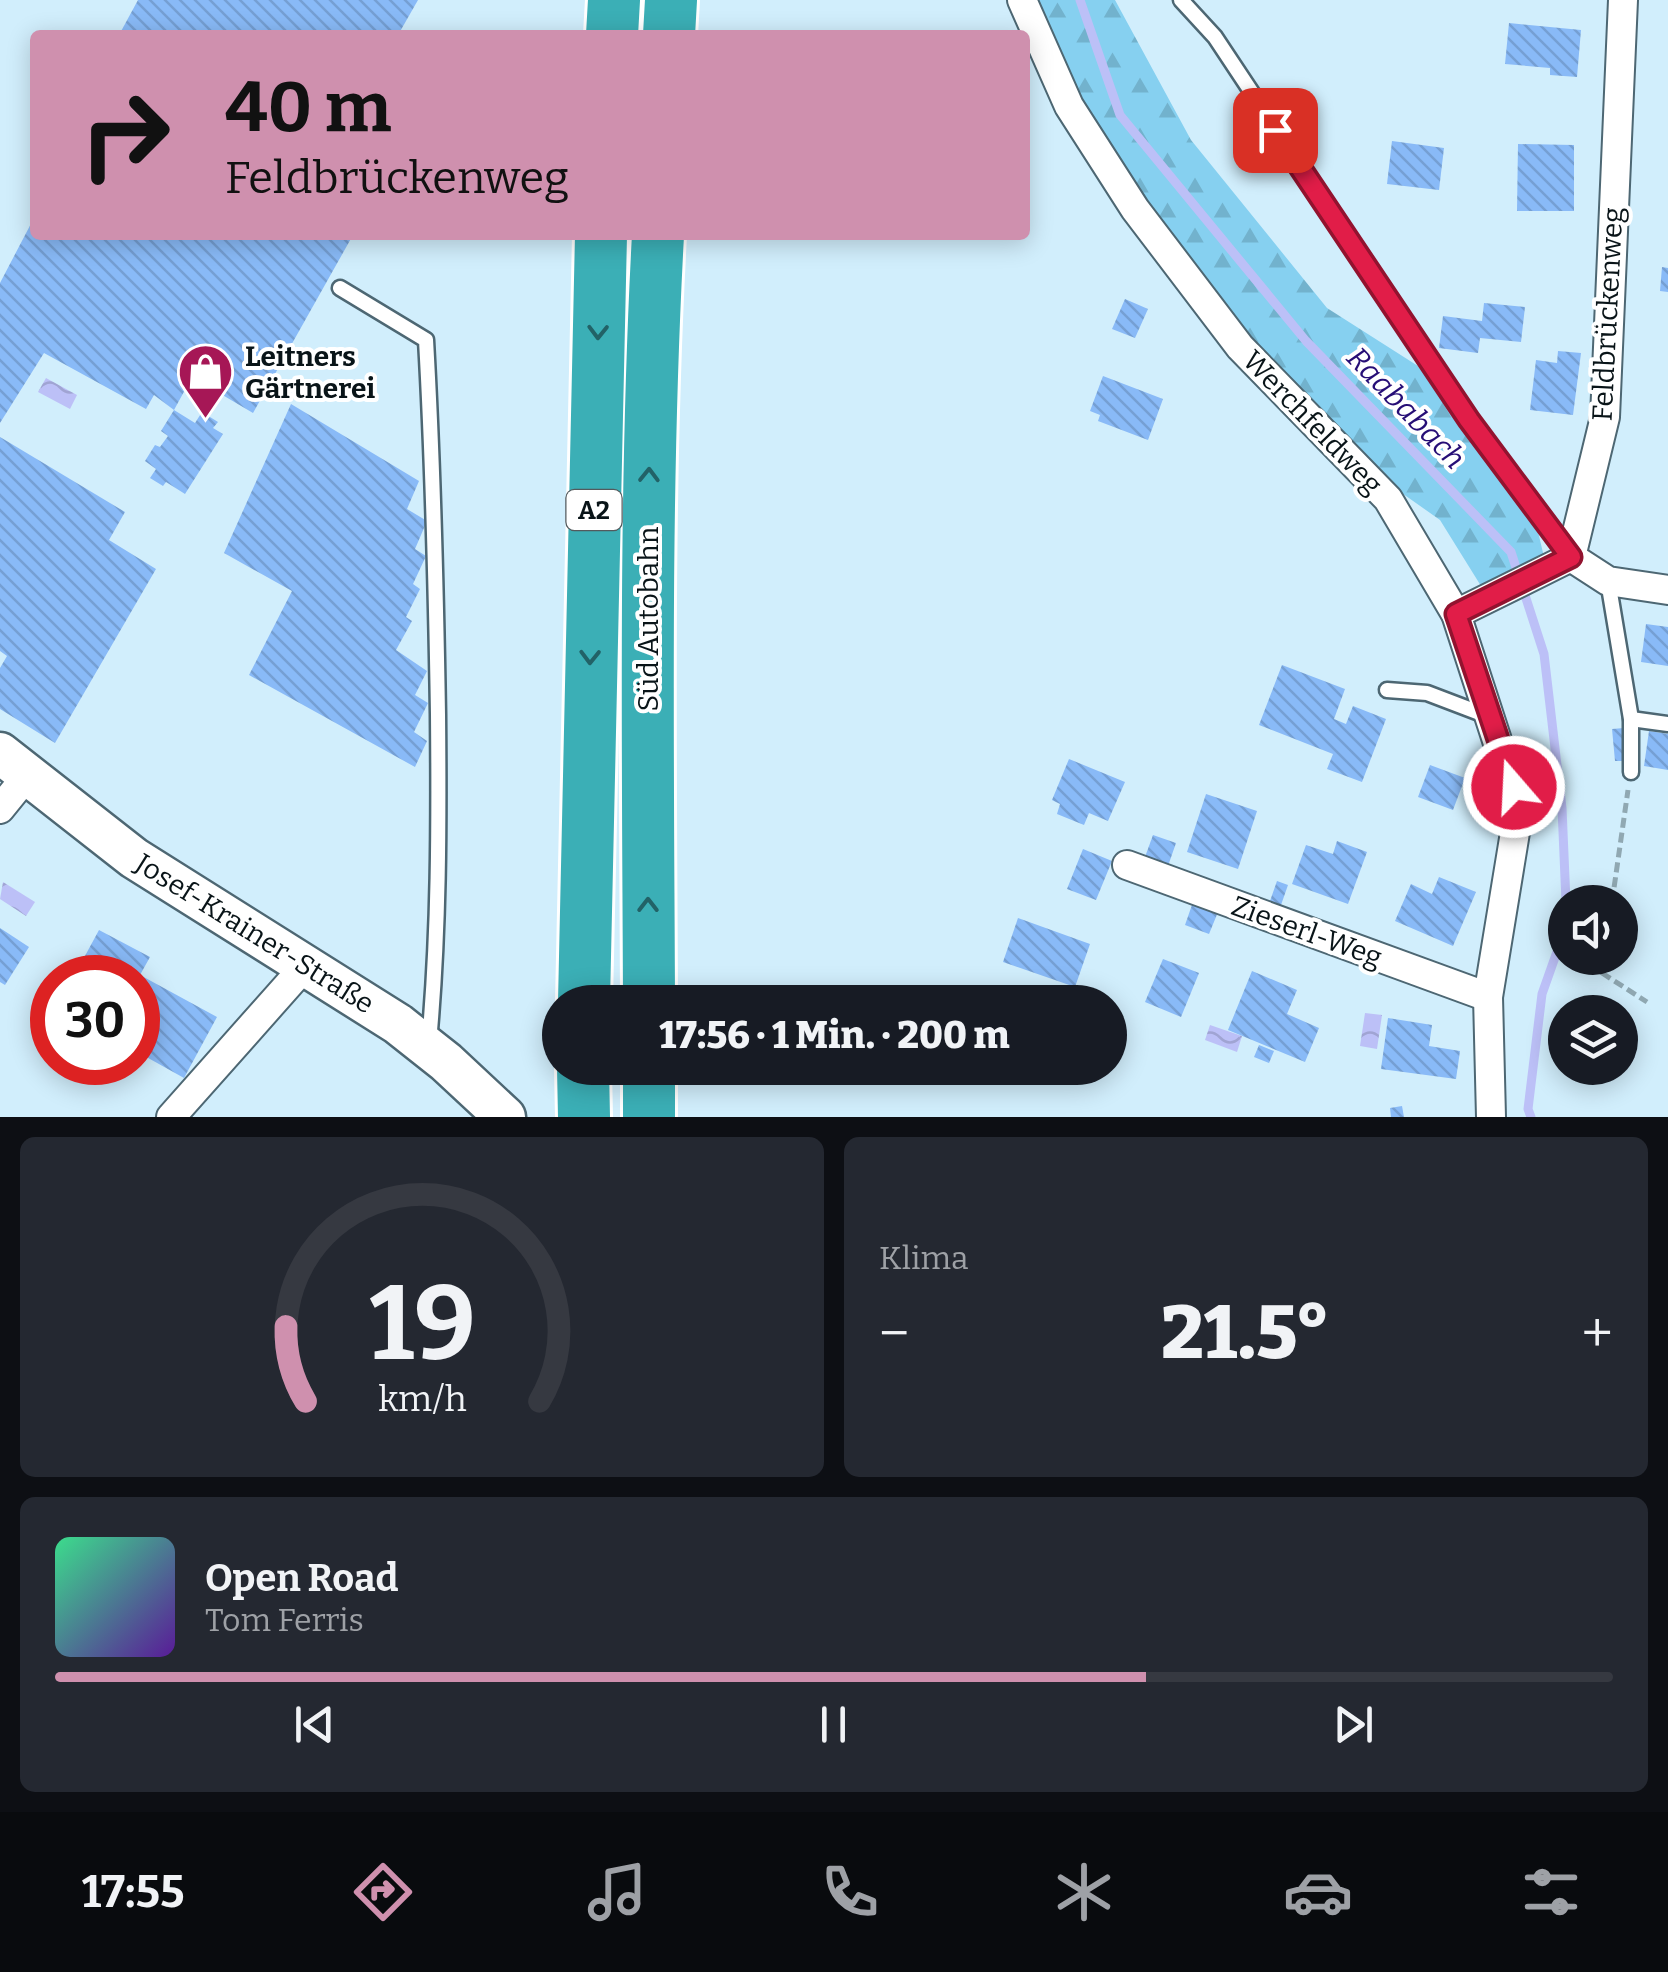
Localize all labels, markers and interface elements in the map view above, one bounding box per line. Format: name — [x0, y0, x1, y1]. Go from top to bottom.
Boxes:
text: 40 m — [225, 66, 391, 150]
icon: right — [60, 70, 190, 200]
pin — [1233, 88, 1318, 173]
icon: arrive — [1248, 103, 1303, 158]
text: Feldbrückenweg — [225, 151, 569, 205]
street label: Feldbrückenweg — [1585, 206, 1630, 422]
one-way arrow — [588, 325, 609, 341]
place label: Leitners Gärtnerei — [245, 340, 375, 405]
water label: Raababach — [1339, 340, 1473, 476]
shop icon: Leitners Gärtnerei — [176, 342, 236, 421]
street label: Werchfeldweg — [1236, 344, 1389, 501]
one-way arrow — [638, 466, 660, 482]
road number: A2 — [566, 490, 622, 530]
street label: Süd Autobahn — [632, 526, 665, 711]
one-way arrow — [580, 650, 601, 666]
position arrow — [1462, 735, 1566, 839]
street label: Josef-Krainer-Straße — [129, 846, 380, 1020]
map controls — [1548, 885, 1638, 1085]
button: sound — [1548, 885, 1638, 975]
street label: Zieserl-Weg — [1227, 889, 1387, 974]
one-way arrow — [637, 897, 659, 912]
speed limit sign: 30 — [30, 955, 160, 1085]
button: layers — [1548, 995, 1638, 1085]
text: 17:56 · 1 Min. · 200 m — [659, 1012, 1010, 1058]
text: Klima — [879, 1239, 968, 1277]
text: 19 — [369, 1262, 475, 1387]
text: 21.5° — [1161, 1288, 1330, 1378]
text: − — [879, 1301, 909, 1367]
text: + — [1582, 1301, 1613, 1367]
text: km/h — [378, 1378, 466, 1420]
text: Open Road — [205, 1555, 398, 1601]
text: Tom Ferris — [205, 1601, 364, 1639]
icon: previous — [287, 1697, 342, 1752]
icon: pause — [806, 1697, 861, 1752]
icon: next — [1326, 1697, 1381, 1752]
icon: directions — [348, 1857, 418, 1927]
icon: music — [582, 1857, 652, 1927]
icon: phone — [815, 1857, 885, 1927]
icon: climate — [1049, 1857, 1119, 1927]
icon: car — [1283, 1857, 1353, 1927]
icon: filters — [1516, 1857, 1586, 1927]
text: 17:55 — [82, 1865, 185, 1919]

